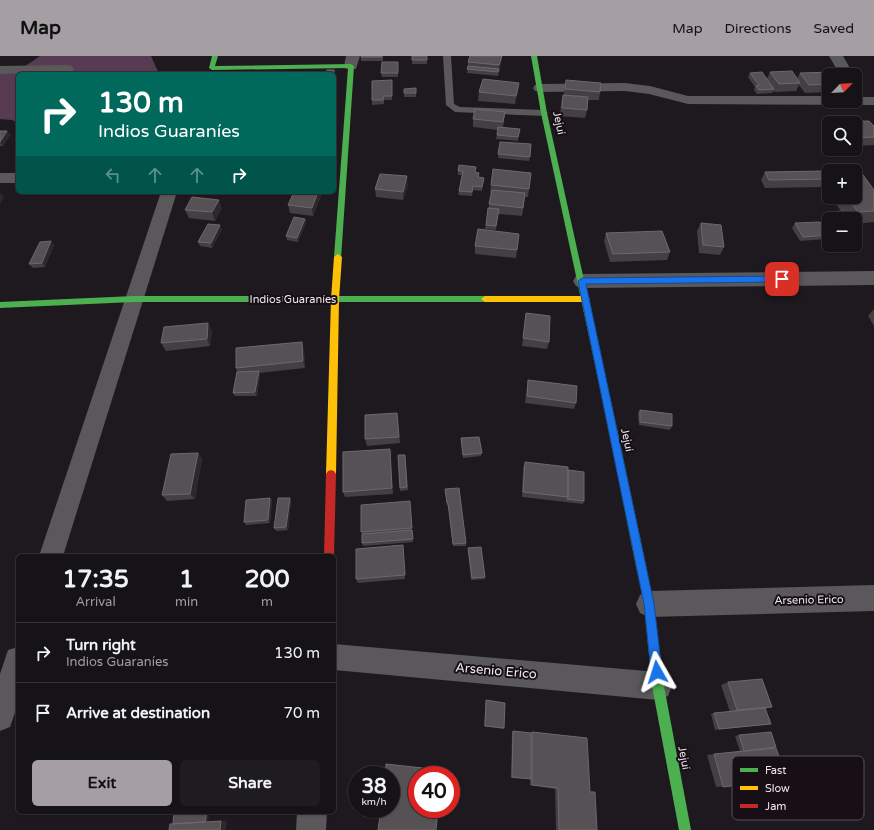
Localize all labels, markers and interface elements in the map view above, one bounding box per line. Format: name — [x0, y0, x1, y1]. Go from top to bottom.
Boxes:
text: Map — [20, 17, 61, 39]
text: Map — [672, 20, 703, 37]
text: Directions — [725, 20, 792, 37]
text: Saved — [814, 20, 854, 37]
north arrow — [822, 68, 862, 108]
map controls — [822, 68, 862, 252]
text: 130 m — [98, 86, 184, 120]
icon: right — [32, 88, 84, 140]
street label: Jejuí — [550, 110, 568, 136]
button: search — [822, 116, 862, 156]
text: Indios Guaraníes — [98, 120, 240, 142]
icon: left — [102, 164, 124, 186]
icon: ahead — [144, 164, 166, 186]
icon: ahead — [186, 164, 208, 186]
icon: right — [228, 164, 250, 186]
button: + — [822, 164, 862, 204]
button: − — [822, 212, 862, 252]
pin — [765, 262, 799, 296]
icon: arrive — [771, 268, 793, 290]
street label: Indios Guaraníes — [250, 293, 336, 306]
street label: Jejuí — [618, 427, 636, 453]
text: 17:35 — [62, 565, 129, 594]
text: 1 — [179, 565, 194, 594]
text: 200 — [244, 565, 290, 594]
street label: Arsenio Erico — [774, 593, 844, 607]
text: Arrival — [75, 594, 116, 610]
text: min — [175, 594, 198, 610]
text: m — [261, 594, 273, 610]
text: Turn right — [66, 636, 136, 654]
icon: right — [32, 642, 54, 664]
text: 130 m — [274, 644, 320, 662]
position arrow — [636, 651, 678, 693]
text: Indios Guaraníes — [66, 654, 169, 670]
street label: Arsenio Erico — [455, 659, 538, 683]
icon: arrive — [32, 702, 54, 724]
text: Arrive at destination — [66, 704, 210, 722]
text: 70 m — [283, 704, 320, 722]
street label: Jejuí — [675, 745, 693, 771]
legend — [732, 756, 864, 820]
button: Exit — [32, 760, 172, 806]
button: Share — [180, 760, 320, 806]
text: Fast — [765, 764, 786, 777]
speed limit sign: 40 — [408, 766, 460, 818]
text: 38 — [361, 775, 387, 799]
text: Slow — [765, 782, 790, 795]
text: km/h — [361, 796, 387, 808]
text: Jam — [765, 800, 786, 813]

